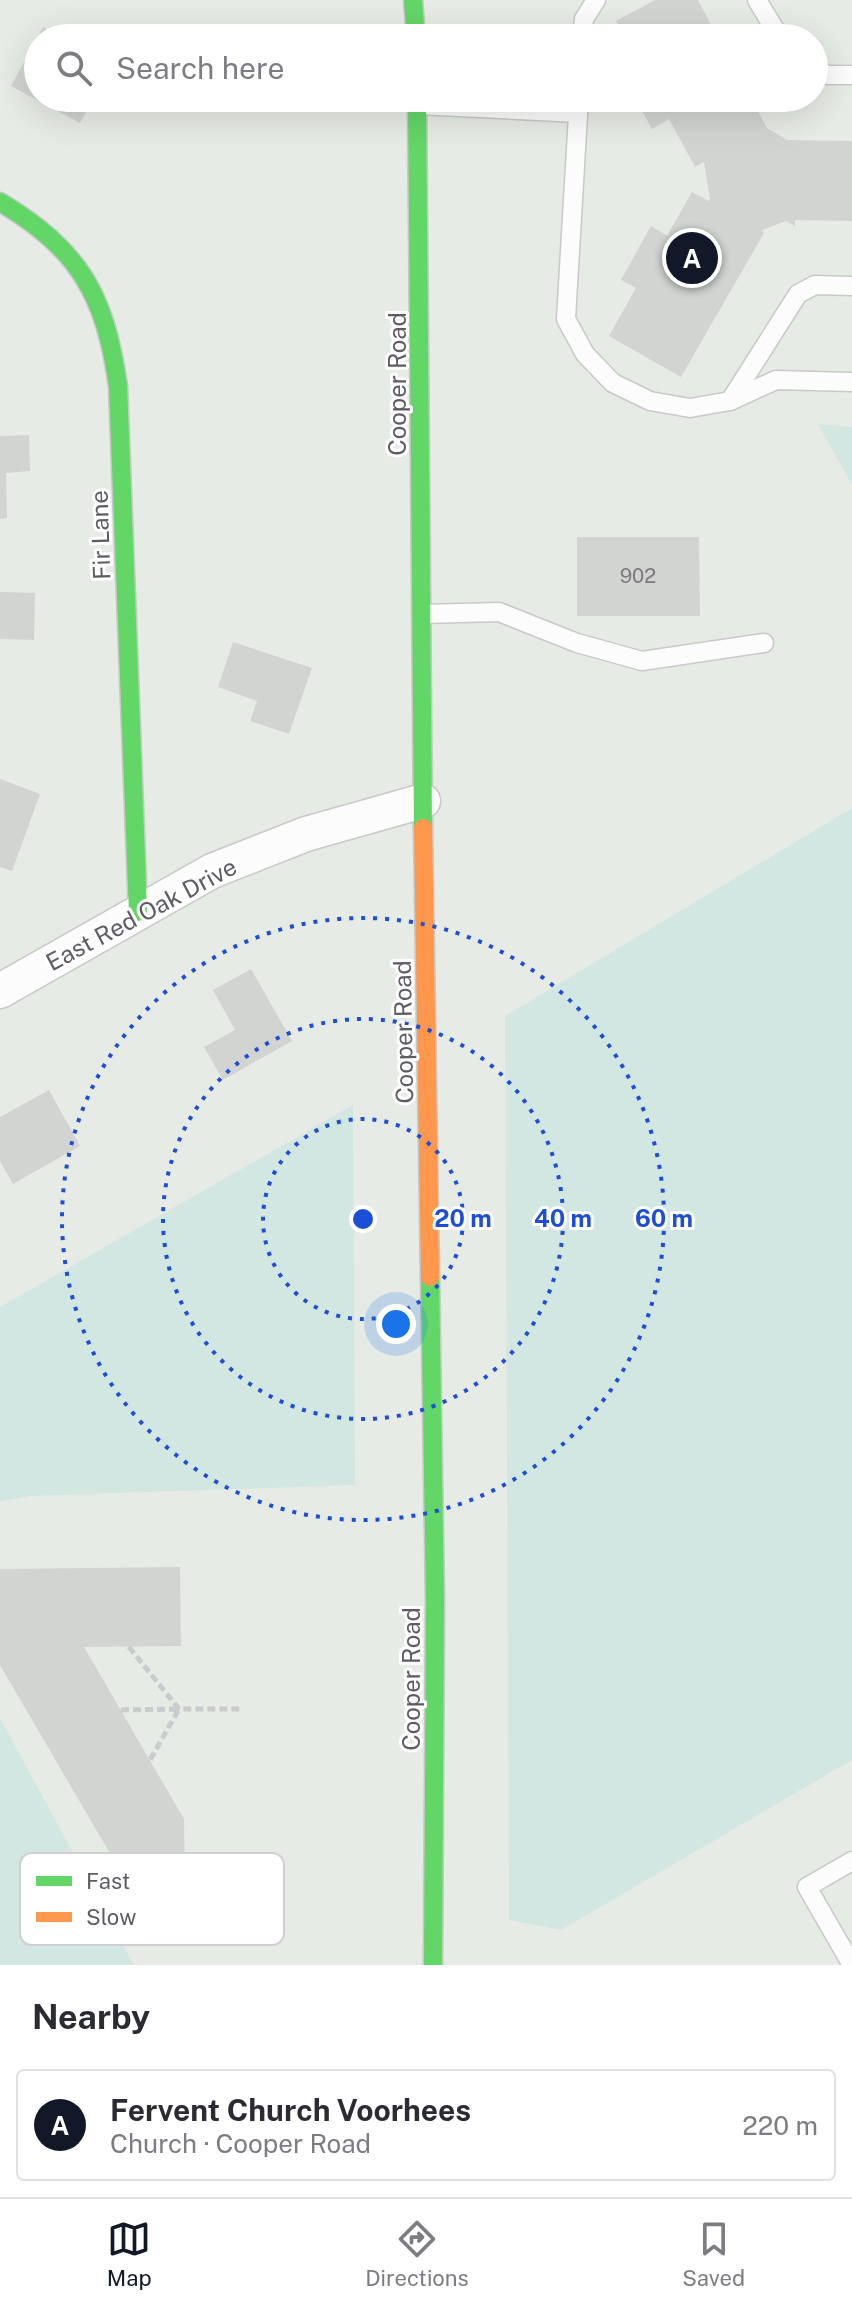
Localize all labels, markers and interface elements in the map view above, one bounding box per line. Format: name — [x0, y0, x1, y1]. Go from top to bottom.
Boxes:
search box — [24, 24, 828, 112]
icon: search — [52, 46, 96, 90]
text: Search here — [116, 50, 284, 86]
pin: A — [666, 228, 718, 288]
street label: Cooper Road — [383, 312, 411, 456]
street label: Fir Lane — [84, 490, 116, 580]
house number: 902 — [620, 564, 656, 588]
street label: East Red Oak Drive — [41, 852, 241, 976]
street label: Cooper Road — [388, 960, 418, 1104]
text: 20 m — [434, 1204, 492, 1232]
text: 40 m — [534, 1204, 592, 1232]
text: 60 m — [635, 1204, 693, 1232]
centre of rings — [349, 1205, 377, 1233]
your location — [376, 1304, 416, 1344]
street label: Cooper Road — [397, 1607, 425, 1751]
legend — [20, 1853, 284, 1945]
text: Fast — [86, 1868, 130, 1894]
text: Slow — [86, 1904, 136, 1930]
text: Nearby — [32, 1997, 150, 2037]
text: Fervent Church Voorhees — [110, 2092, 471, 2128]
text: A — [51, 2110, 69, 2141]
text: 220 m — [742, 2110, 818, 2141]
text: Church · Cooper Road — [110, 2128, 371, 2159]
tab: Map — [107, 2217, 152, 2291]
tab: Directions — [365, 2217, 469, 2291]
tab: Saved — [682, 2217, 745, 2291]

